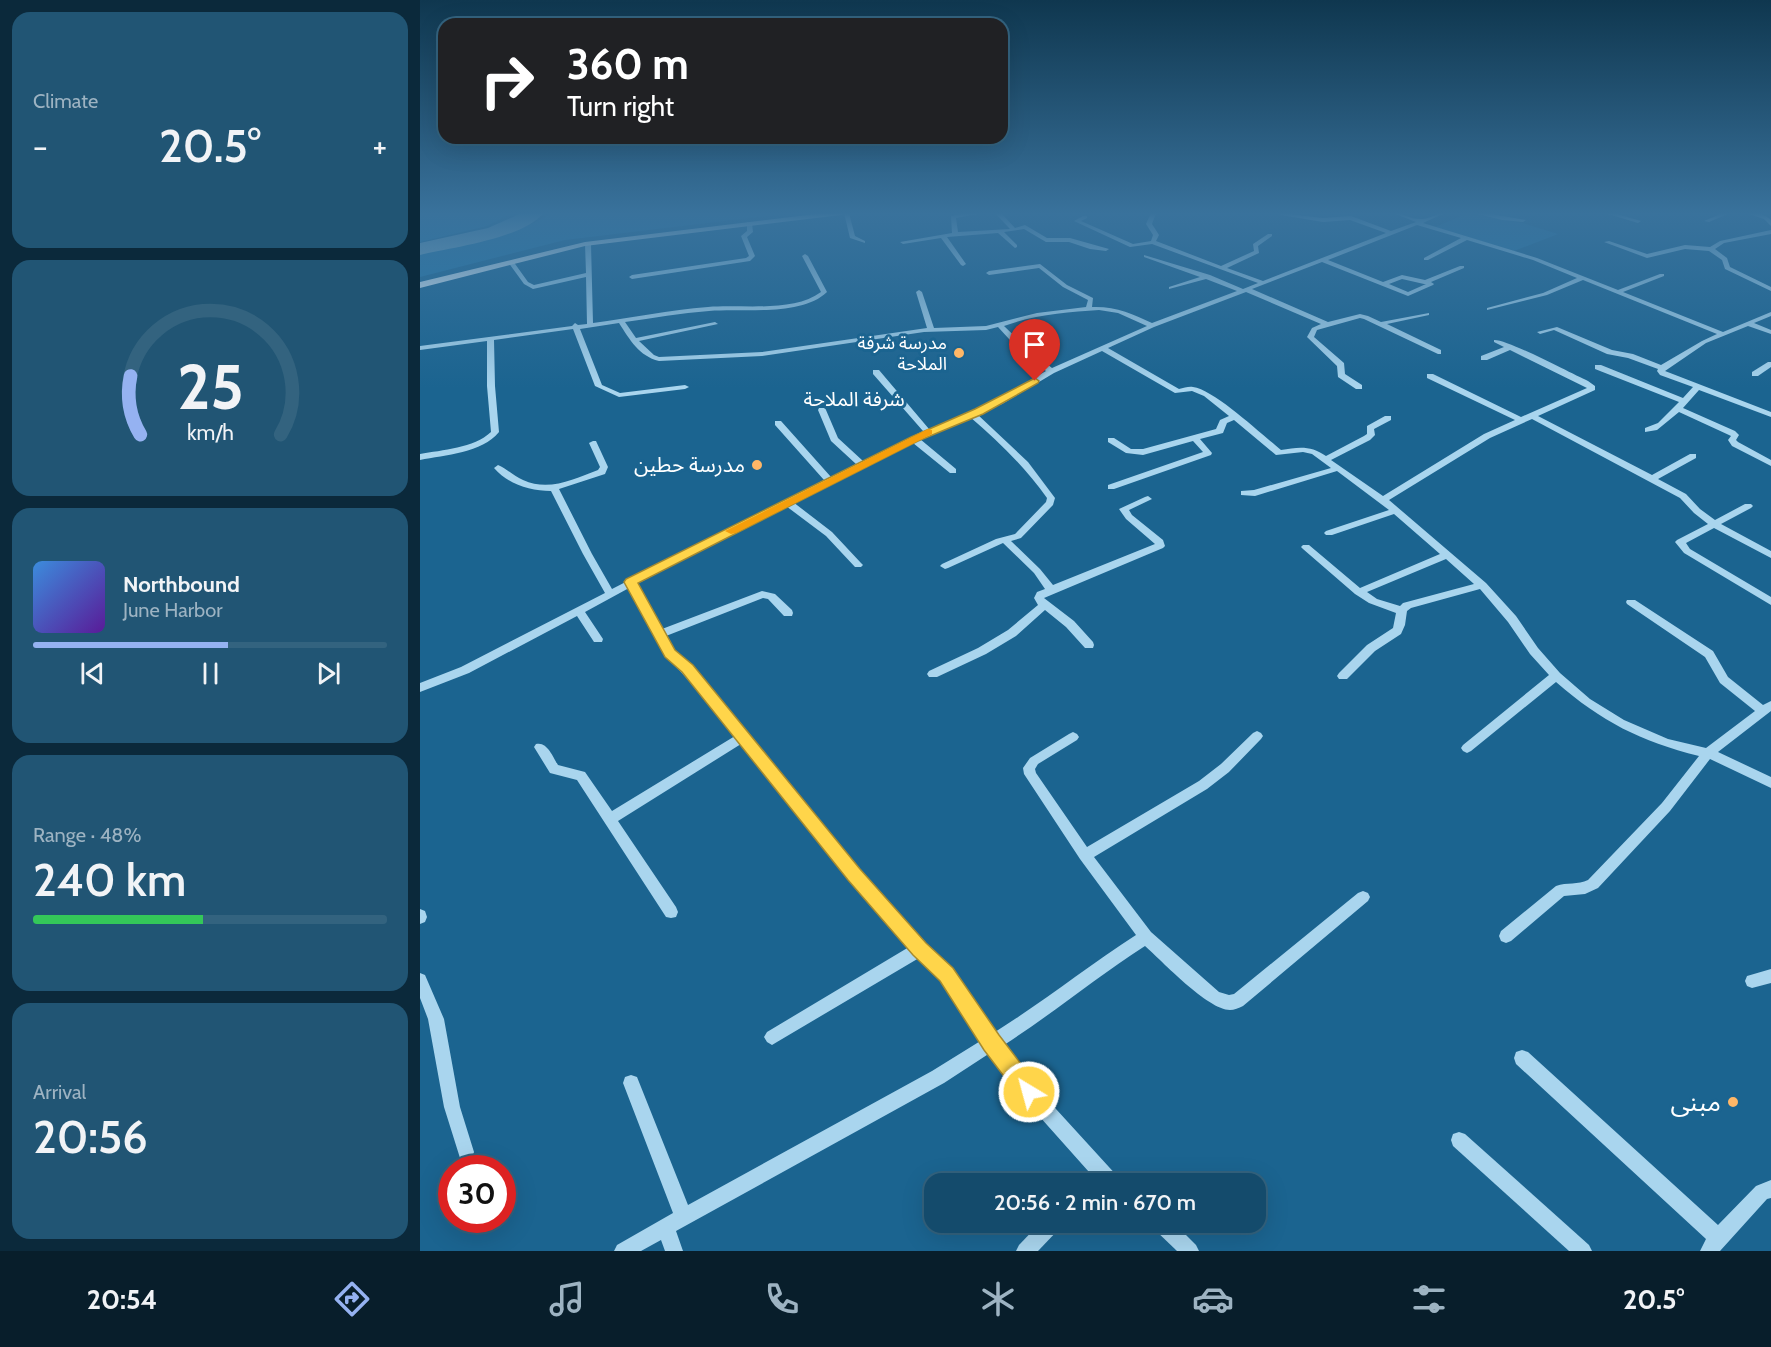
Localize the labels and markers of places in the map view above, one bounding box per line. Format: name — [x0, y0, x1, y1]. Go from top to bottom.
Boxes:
pin — [1009, 319, 1060, 381]
place label: مدرسة شرفة الملاحة — [858, 332, 947, 375]
marker: مدرسة شرفة الملاحة — [952, 346, 966, 360]
place label: مدرسة حطين — [634, 452, 745, 477]
marker: مدرسة حطين — [750, 458, 764, 472]
place label: مبنى — [1670, 1086, 1721, 1118]
marker: مبنى — [1726, 1095, 1740, 1109]

